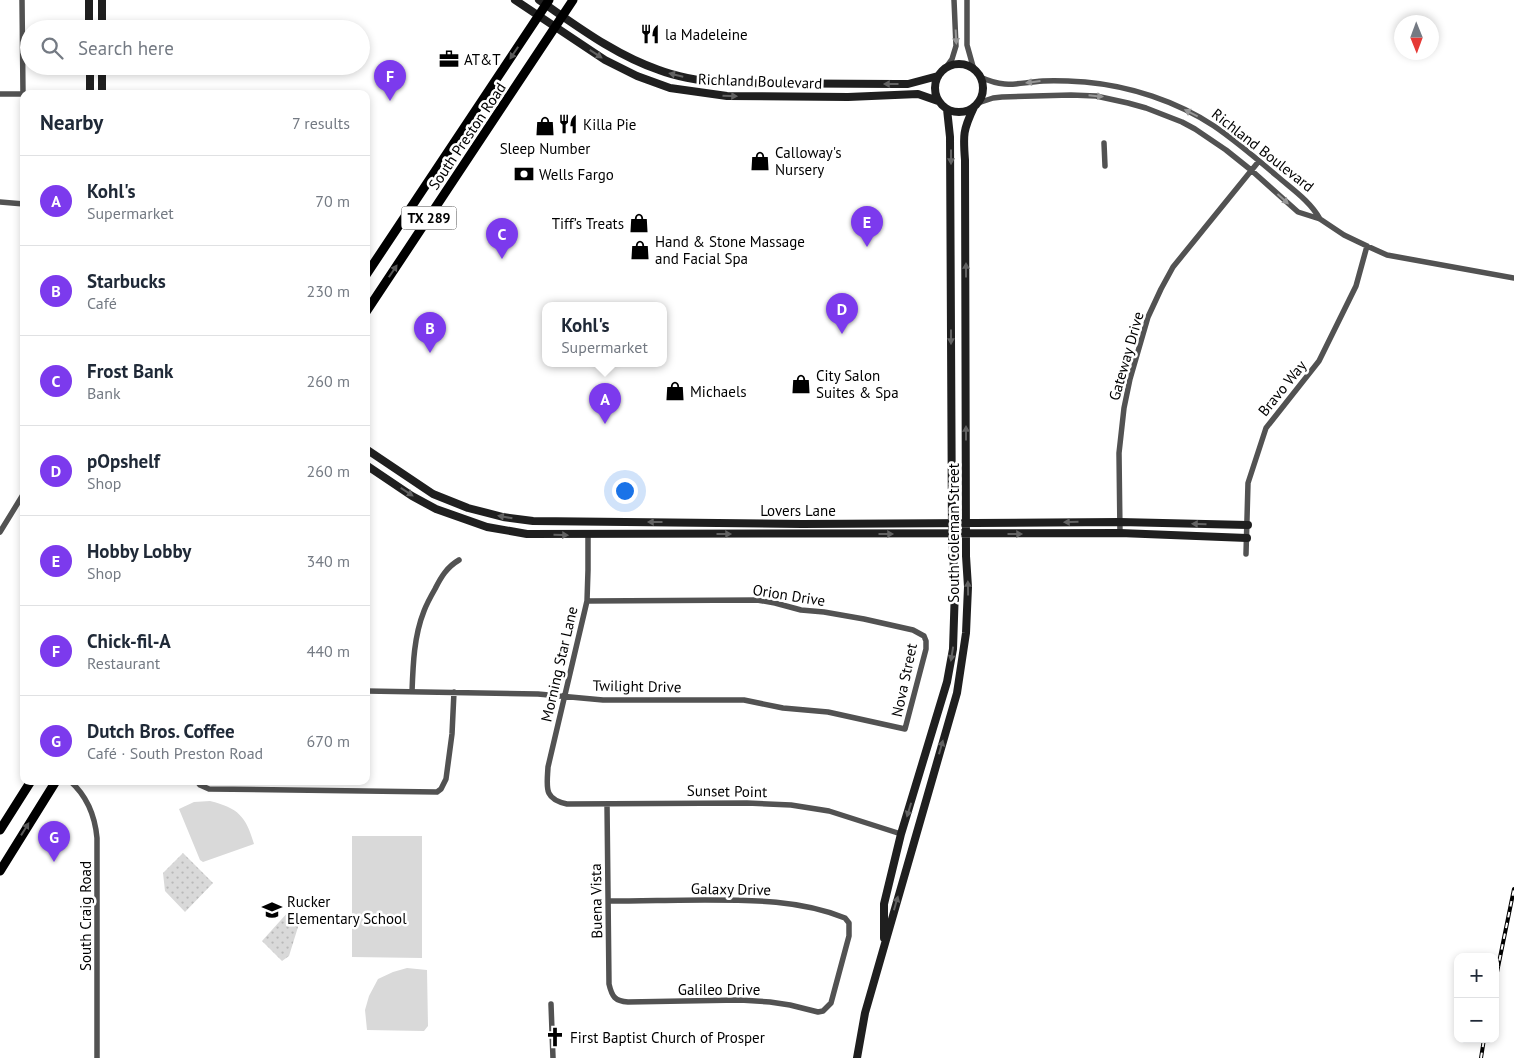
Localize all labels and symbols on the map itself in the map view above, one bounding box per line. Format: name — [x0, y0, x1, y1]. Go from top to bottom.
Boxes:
north arrow — [1394, 15, 1439, 60]
restaurant icon: la Madeleine — [639, 23, 661, 45]
place label: la Madeleine — [665, 25, 748, 44]
one-way arrow — [952, 29, 960, 45]
one-way arrow — [509, 46, 519, 59]
office icon: AT&T — [438, 48, 460, 70]
one-way arrow — [589, 49, 603, 59]
place label: AT&T — [464, 50, 501, 69]
pin: F — [374, 60, 406, 101]
street label: Richland Boulevard — [697, 69, 823, 93]
one-way arrow — [669, 71, 684, 79]
one-way arrow — [1025, 78, 1041, 86]
street label: South Preston Road — [424, 79, 510, 193]
one-way arrow — [882, 80, 898, 88]
one-way arrow — [722, 92, 738, 100]
one-way arrow — [1089, 92, 1105, 100]
street label: Richland Boulevard — [1208, 104, 1318, 196]
one-way arrow — [1183, 109, 1198, 117]
restaurant icon: Killa Pie — [557, 113, 579, 135]
shop icon: Sleep Number — [534, 115, 556, 137]
place label: Killa Pie — [583, 115, 636, 134]
place label: Sleep Number — [500, 139, 590, 158]
place label: Calloway's Nursery — [775, 143, 842, 179]
shop icon: Calloway's Nursery — [749, 150, 771, 172]
one-way arrow — [947, 150, 955, 166]
bank icon: Wells Fargo — [513, 163, 535, 185]
place label: Wells Fargo — [539, 165, 614, 184]
one-way arrow — [1277, 193, 1289, 205]
pin: E — [851, 206, 883, 247]
road number: TX 289 — [402, 207, 456, 230]
shop icon: Tiff’s Treats — [628, 212, 650, 234]
place label: Tiff’s Treats — [552, 214, 624, 233]
pin: C — [486, 218, 518, 259]
place label: Hand & Stone Massage and Facial Spa — [655, 232, 805, 268]
shop icon: Hand & Stone Massage and Facial Spa — [629, 239, 651, 261]
one-way arrow — [962, 262, 970, 278]
one-way arrow — [388, 265, 398, 278]
pin: D — [826, 293, 858, 334]
street label: Gateway Drive — [1104, 309, 1148, 403]
pin: B — [414, 312, 446, 353]
one-way arrow — [947, 330, 955, 346]
street label: Bravo Way — [1254, 356, 1310, 420]
place label: City Salon Suites & Spa — [816, 366, 899, 402]
shop icon: City Salon Suites & Spa — [790, 373, 812, 395]
shop icon: Michaels — [664, 380, 686, 402]
place label: Michaels — [690, 382, 747, 401]
pin: A — [589, 383, 621, 424]
one-way arrow — [962, 424, 970, 440]
street label: South Coleman Street — [944, 463, 963, 603]
your location — [612, 478, 638, 504]
one-way arrow — [400, 488, 413, 497]
street label: Lovers Lane — [760, 501, 836, 520]
one-way arrow — [496, 512, 512, 520]
one-way arrow — [647, 518, 663, 526]
one-way arrow — [1063, 518, 1079, 526]
one-way arrow — [1191, 520, 1207, 528]
one-way arrow — [1007, 529, 1023, 537]
one-way arrow — [716, 530, 732, 538]
one-way arrow — [878, 530, 894, 538]
one-way arrow — [553, 531, 569, 539]
street label: Orion Drive — [751, 580, 827, 610]
one-way arrow — [964, 580, 972, 596]
street label: Morning Star Lane — [536, 604, 582, 724]
street label: Nova Street — [887, 641, 921, 719]
one-way arrow — [947, 646, 955, 662]
street label: Twilight Drive — [592, 676, 682, 696]
one-way arrow — [938, 740, 946, 755]
street label: Sunset Point — [687, 781, 767, 801]
one-way arrow — [904, 803, 912, 818]
pin: G — [38, 821, 70, 862]
one-way arrow — [20, 823, 29, 836]
street label: South Craig Road — [76, 861, 95, 971]
street label: Buena Vista — [586, 863, 606, 939]
street label: Galaxy Drive — [691, 879, 771, 899]
place label: Rucker Elementary School — [287, 892, 407, 928]
one-way arrow — [893, 896, 901, 911]
school or university icon: Rucker Elementary School — [261, 899, 283, 921]
street label: Galileo Drive — [678, 980, 760, 999]
church icon: First Baptist Church of Prosper — [544, 1026, 566, 1048]
place label: First Baptist Church of Prosper — [570, 1028, 765, 1047]

